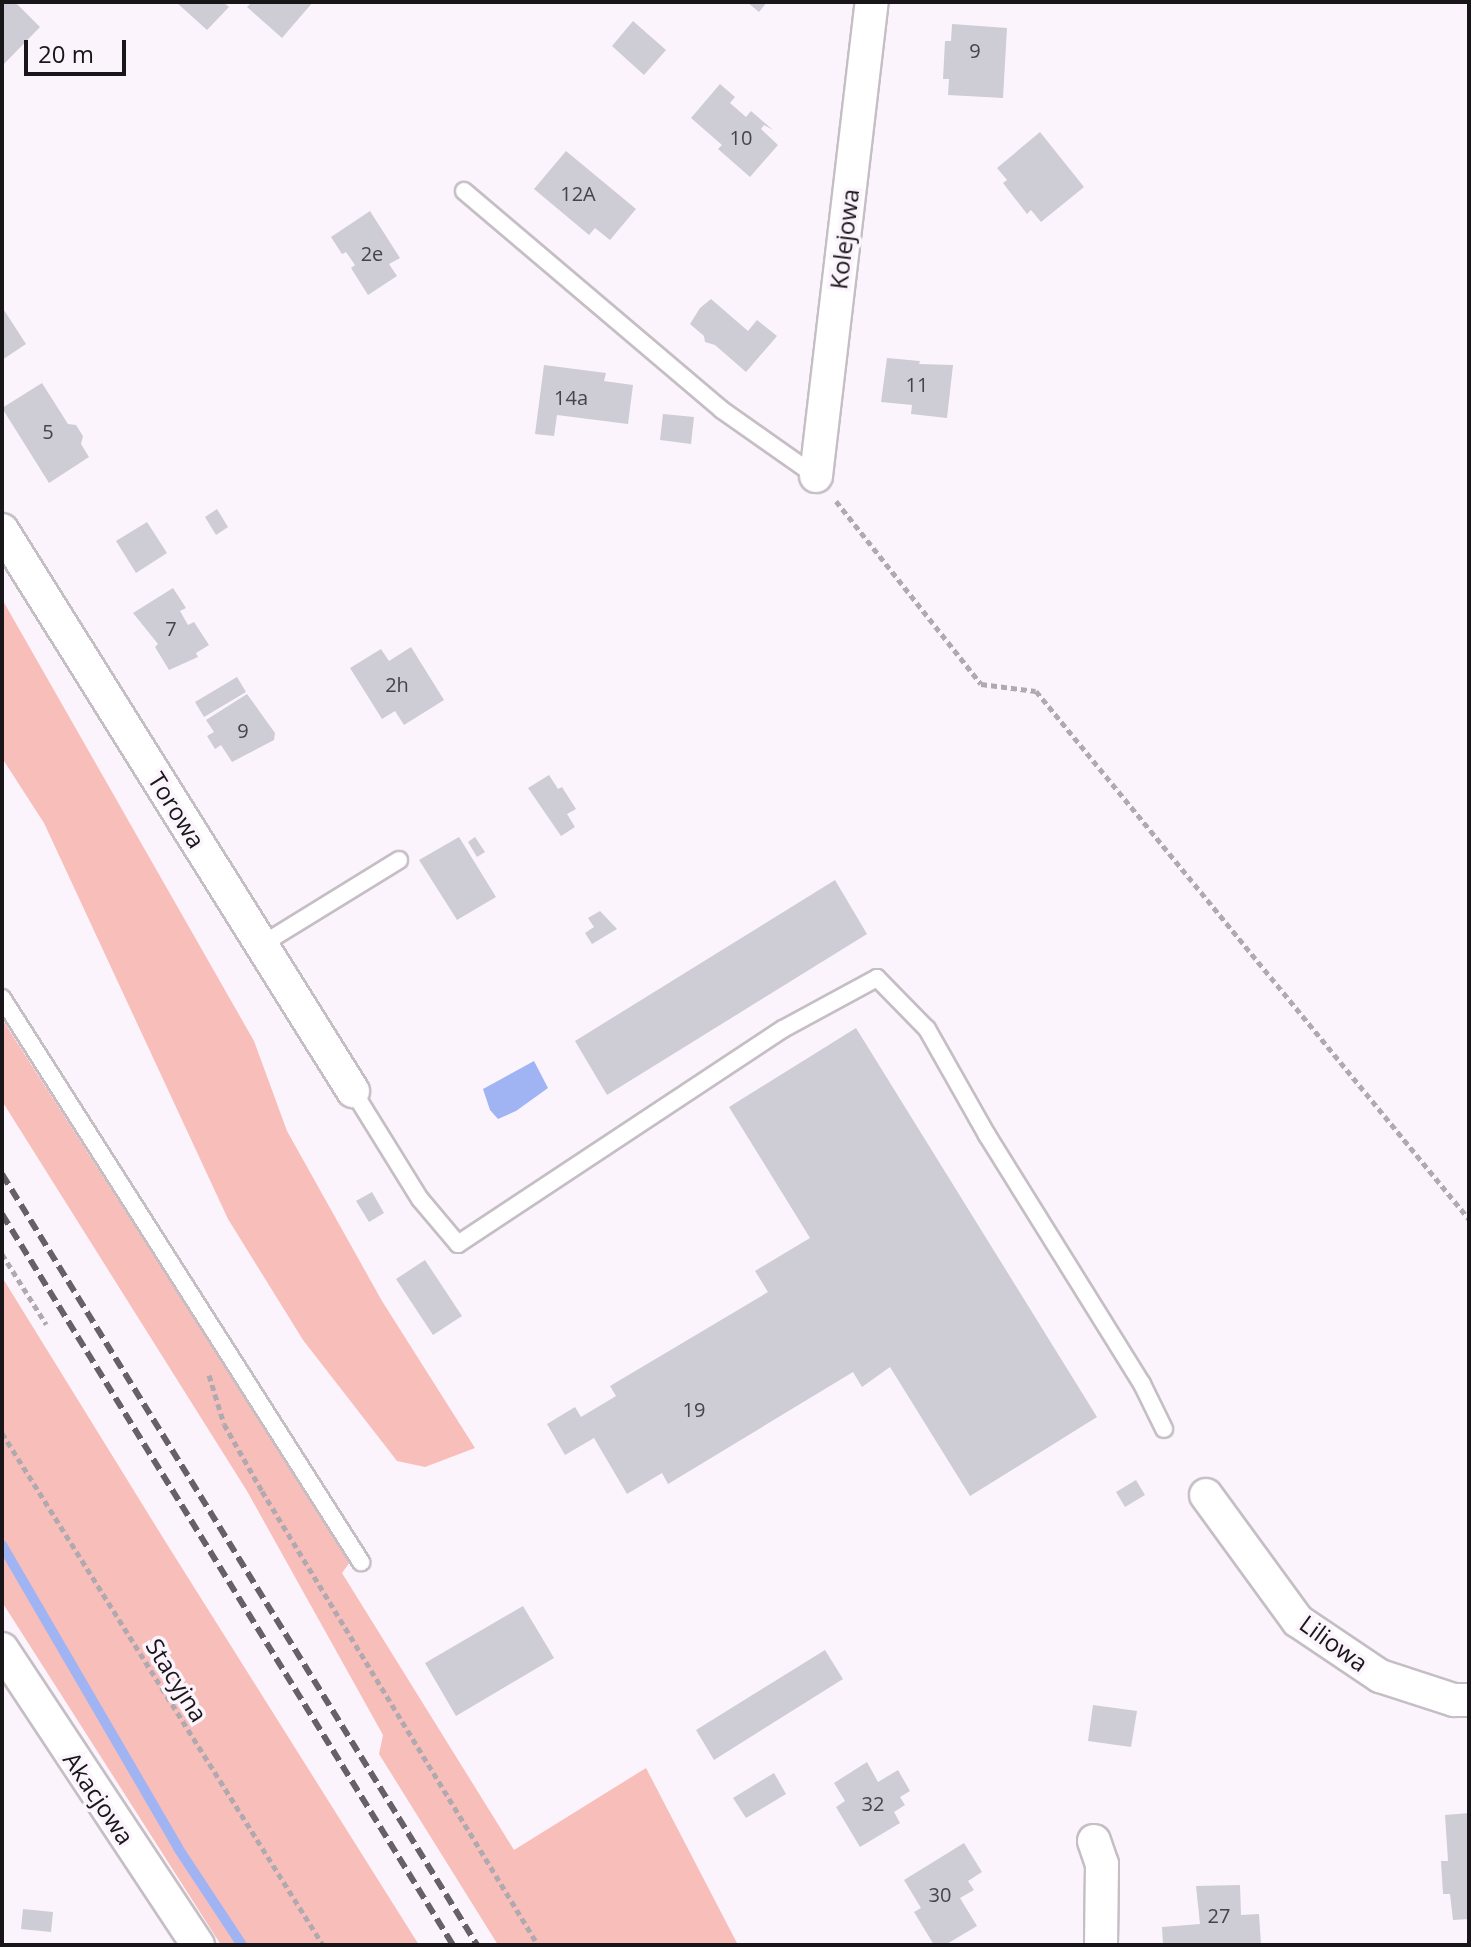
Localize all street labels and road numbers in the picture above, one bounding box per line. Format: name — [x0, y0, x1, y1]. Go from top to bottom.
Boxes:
street label: Kolejowa — [824, 187, 864, 291]
street label: Torowa — [143, 767, 211, 853]
street label: Liliowa — [1294, 1609, 1374, 1677]
street label: Stacyjna — [140, 1633, 214, 1727]
street label: Akacjowa — [58, 1746, 140, 1850]

